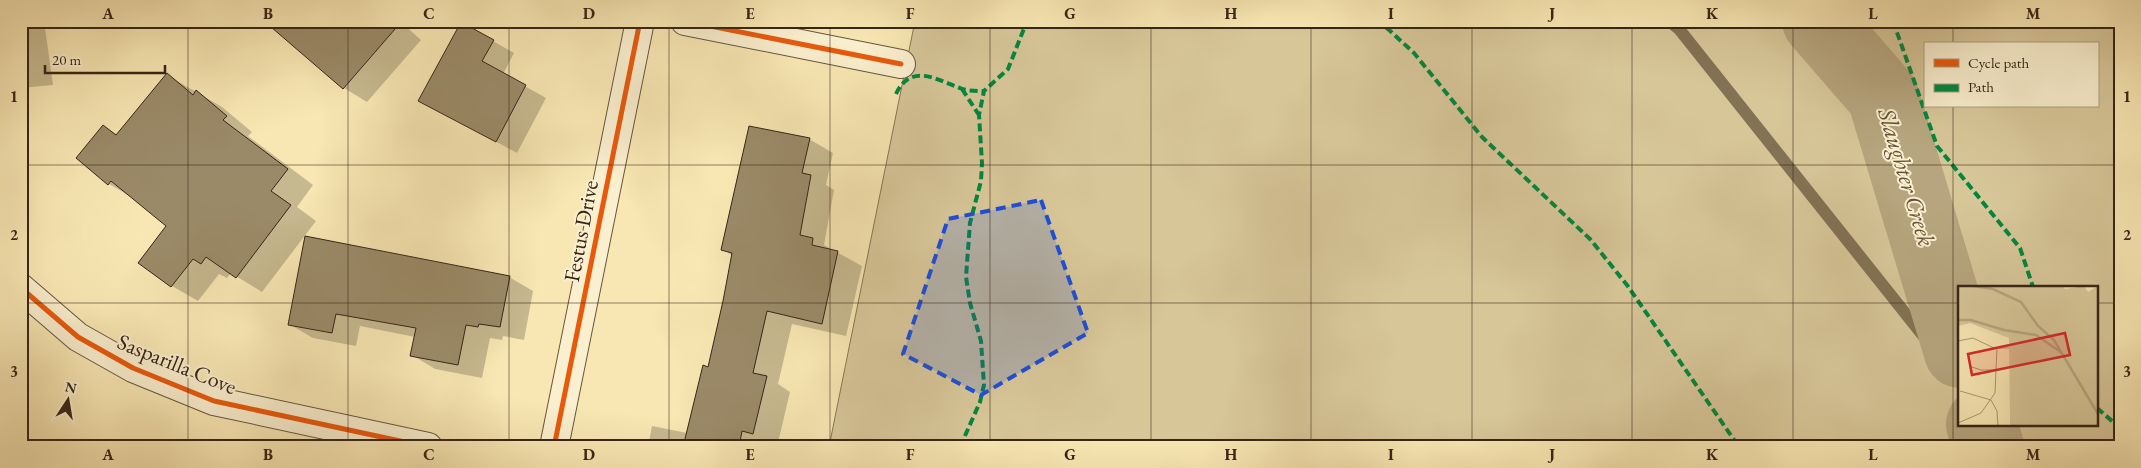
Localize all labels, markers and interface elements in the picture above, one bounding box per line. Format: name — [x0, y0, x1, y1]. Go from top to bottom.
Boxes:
text: A — [101, 3, 114, 24]
text: B — [263, 3, 273, 24]
text: C — [423, 3, 435, 24]
text: D — [583, 3, 595, 24]
text: E — [745, 3, 755, 24]
text: F — [906, 3, 915, 24]
text: G — [1064, 3, 1076, 24]
text: H — [1225, 3, 1238, 24]
text: I — [1388, 3, 1394, 24]
text: J — [1547, 3, 1555, 24]
text: K — [1706, 3, 1719, 24]
text: L — [1868, 3, 1878, 24]
text: M — [2026, 3, 2041, 24]
scale bar — [45, 42, 165, 74]
legend — [1924, 42, 2098, 108]
text: 20 m — [52, 50, 81, 69]
text: Cycle path — [1968, 53, 2030, 72]
text: Path — [1968, 77, 1994, 96]
text: 1 — [10, 86, 18, 107]
text: 1 — [2123, 86, 2131, 107]
water label: Slaughter Creek — [1871, 103, 1943, 250]
street label: Festus Drive — [557, 177, 605, 284]
text: 2 — [10, 224, 19, 245]
text: 2 — [2123, 224, 2132, 245]
inset map — [1958, 286, 2098, 426]
street label: Sasparilla Cove — [113, 327, 241, 401]
text: 3 — [10, 361, 18, 382]
text: 3 — [2123, 361, 2131, 382]
north arrow — [42, 376, 92, 426]
text: N — [63, 377, 79, 397]
text: A — [101, 444, 114, 465]
text: B — [263, 444, 273, 465]
text: C — [423, 444, 435, 465]
text: D — [583, 444, 595, 465]
text: E — [745, 444, 755, 465]
text: F — [906, 444, 915, 465]
text: G — [1064, 444, 1076, 465]
text: H — [1225, 444, 1238, 465]
text: I — [1388, 444, 1394, 465]
text: J — [1547, 444, 1555, 465]
text: K — [1706, 444, 1719, 465]
text: L — [1868, 444, 1878, 465]
text: M — [2026, 444, 2041, 465]

